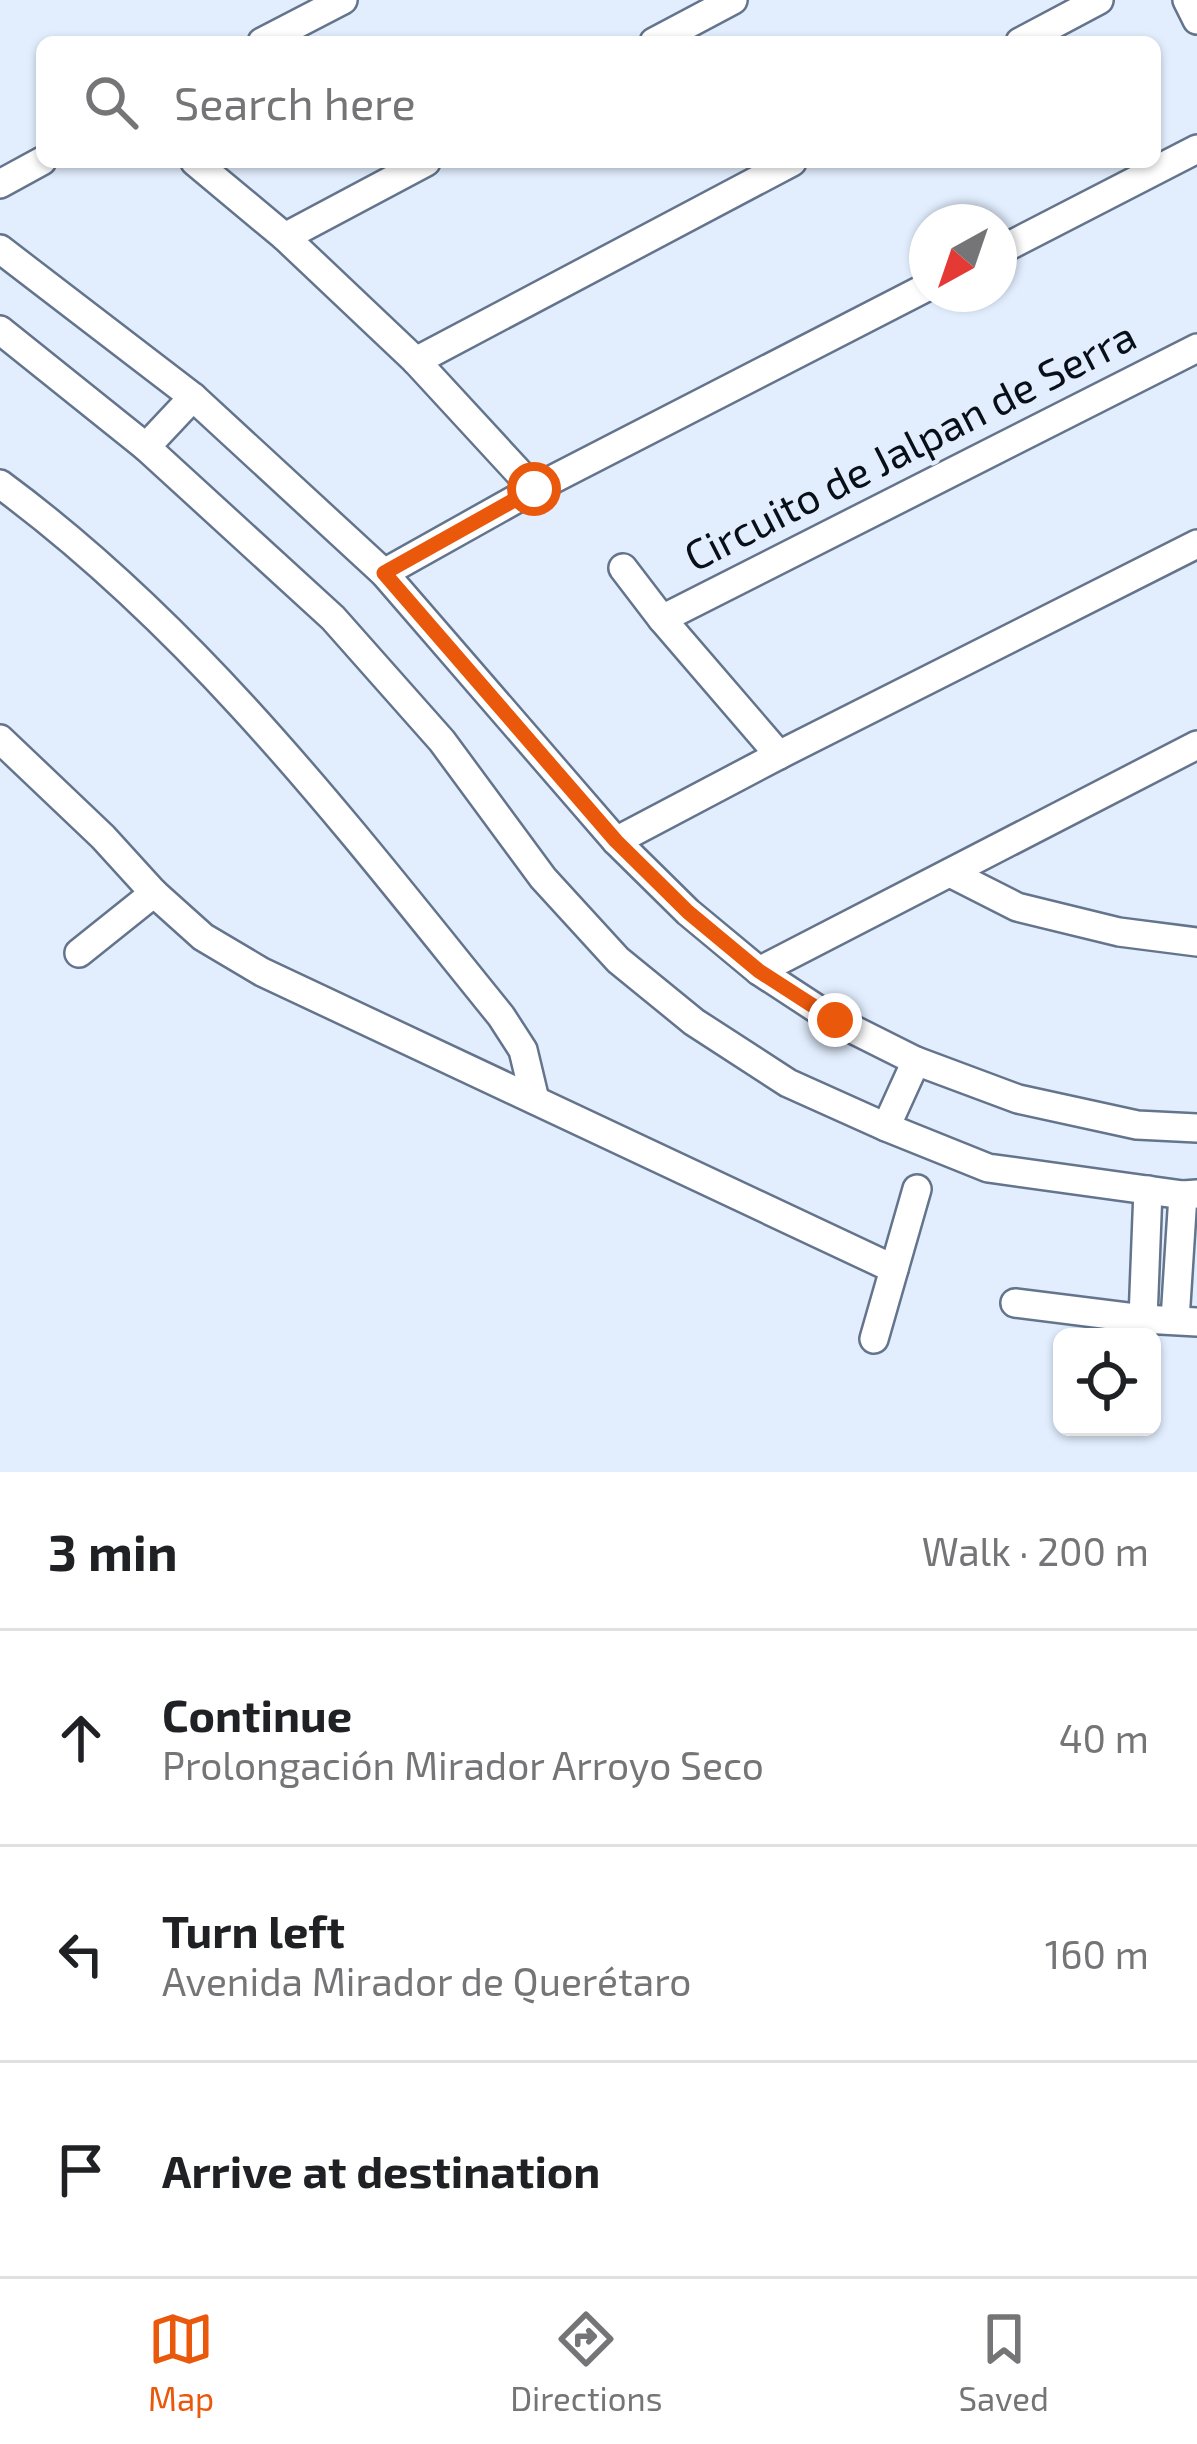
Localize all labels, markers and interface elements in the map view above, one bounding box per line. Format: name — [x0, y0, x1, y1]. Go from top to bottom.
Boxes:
search box — [36, 36, 1161, 168]
icon: search — [78, 69, 144, 135]
text: Search here — [174, 75, 416, 129]
north arrow — [909, 204, 1017, 312]
street label: Circuito de Jalpan de Serra — [675, 308, 1143, 580]
route start — [507, 462, 561, 516]
route end — [808, 993, 862, 1047]
map controls — [1053, 1328, 1161, 1436]
button: locate — [1053, 1328, 1161, 1436]
text: 3 min — [48, 1520, 178, 1581]
text: Walk · 200 m — [922, 1527, 1149, 1574]
text: Continue — [162, 1687, 352, 1741]
icon: ahead — [48, 1705, 114, 1771]
text: 40 m — [1059, 1714, 1149, 1761]
text: Prolongación Mirador Arroyo Seco — [162, 1741, 764, 1788]
text: Turn left — [162, 1903, 345, 1957]
icon: left — [48, 1921, 114, 1987]
text: 160 m — [1045, 1930, 1149, 1977]
text: Avenida Mirador de Querétaro — [162, 1957, 691, 2004]
icon: arrive — [48, 2137, 114, 2203]
text: Arrive at destination — [162, 2143, 600, 2197]
tab: Map — [148, 2306, 214, 2418]
tab: Directions — [510, 2306, 662, 2418]
tab: Saved — [958, 2306, 1049, 2418]

